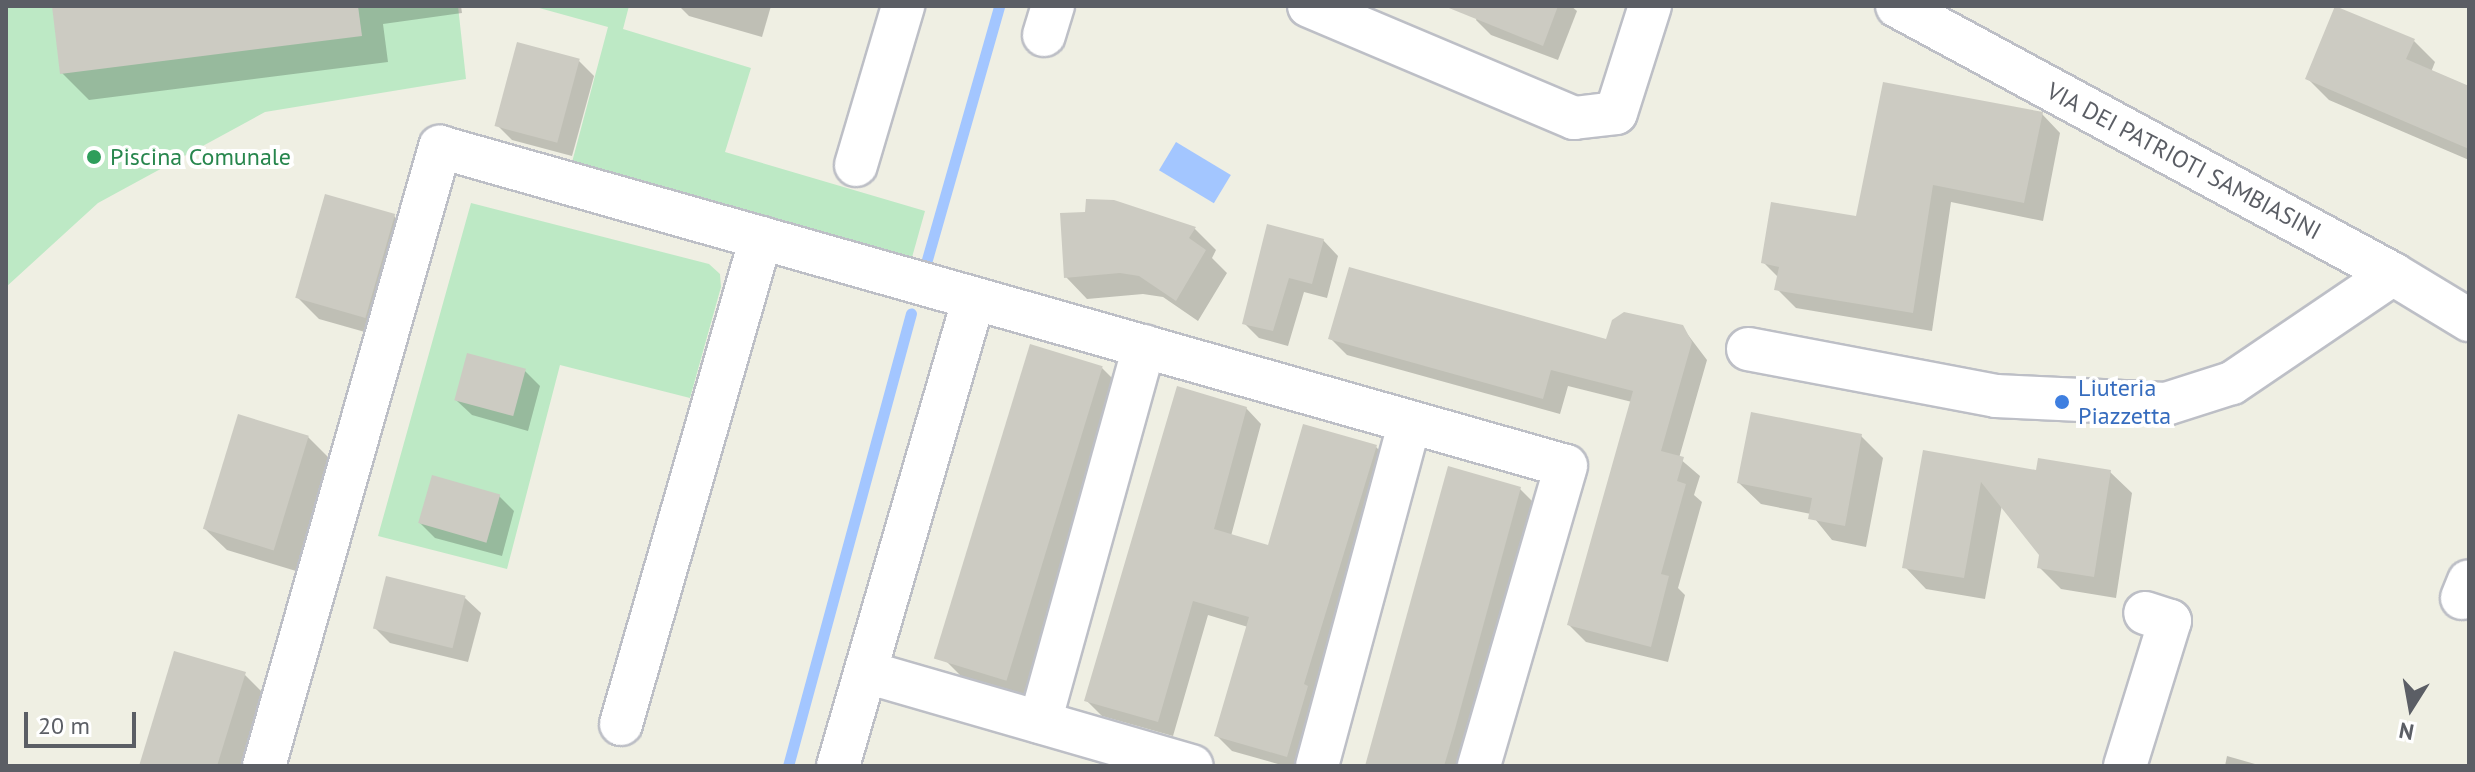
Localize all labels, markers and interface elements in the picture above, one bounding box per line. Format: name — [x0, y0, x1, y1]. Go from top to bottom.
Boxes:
street label: VIA DEI PATRIOTI SAMBIASINI — [2041, 76, 2327, 246]
place label: Piscina Comunale — [110, 143, 291, 171]
marker: Piscina Comunale — [85, 148, 103, 166]
place label: Liuteria Piazzetta — [2078, 374, 2171, 430]
marker: Liuteria Piazzetta — [2053, 393, 2071, 411]
north arrow — [2371, 668, 2451, 748]
scale bar — [28, 696, 140, 746]
text: 20 m — [38, 710, 90, 741]
text: N — [2397, 716, 2416, 747]

